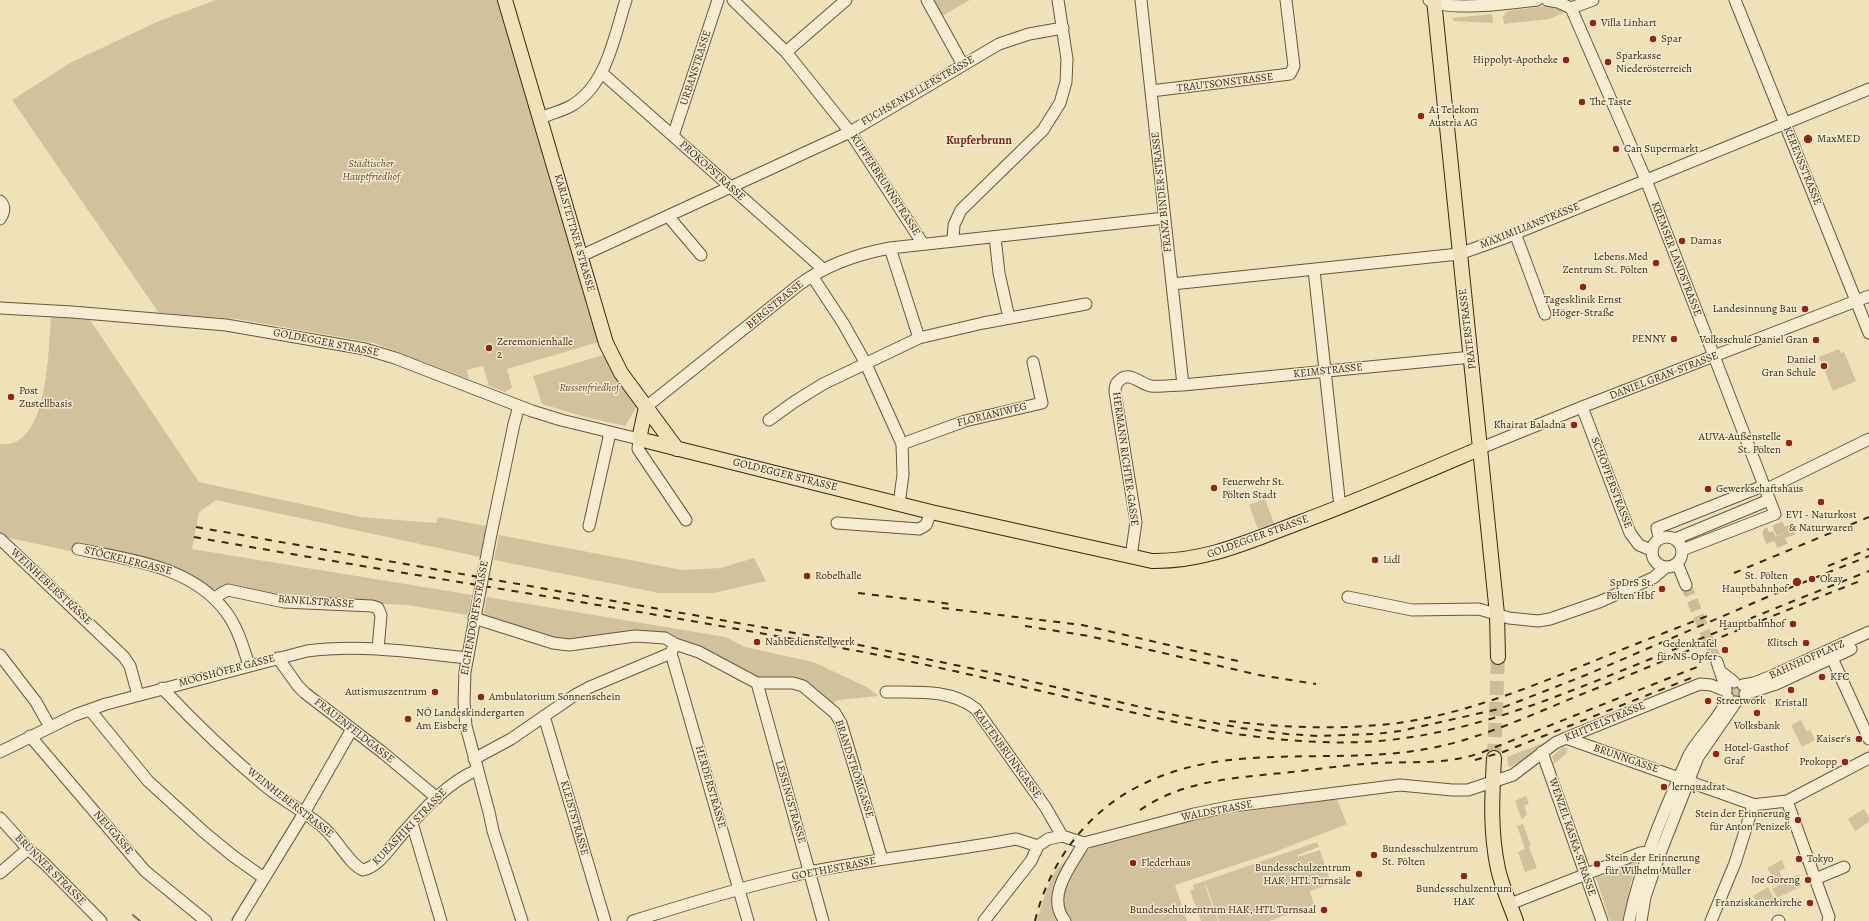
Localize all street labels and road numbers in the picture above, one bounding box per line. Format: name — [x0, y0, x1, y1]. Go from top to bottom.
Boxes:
street label: URBANSTRASSE — [678, 29, 714, 107]
street label: FUCHSENKELLERSTRASSE — [859, 53, 977, 129]
street label: TRAUTSONSTRASSE — [1176, 71, 1274, 95]
street label: KERENSSTRASSE — [1780, 125, 1824, 207]
street label: FRANZ BINDER-STRASSE — [1149, 131, 1175, 253]
street label: KUPFERBRUNNSTRASSE — [847, 132, 923, 238]
street label: PROKOPSTRASSE — [676, 138, 748, 204]
street label: KARLSTETTNER STRASSE — [551, 172, 597, 294]
street label: MAXIMILIANSTRASSE — [1478, 200, 1582, 252]
street label: KREMSER LANDSTRASSE — [1648, 200, 1704, 318]
street label: BERGSTRASSE — [744, 278, 806, 332]
street label: PRATERSTRASSE — [1456, 288, 1480, 370]
street label: GOLDEGGER STRASSE — [272, 326, 380, 360]
street label: DANIEL GRAN-STRASSE — [1608, 349, 1720, 403]
street label: KEIMSTRASSE — [1293, 361, 1363, 381]
street label: HERMANN RICHTER-GASSE — [1109, 391, 1141, 527]
street label: FLORIANIWEG — [956, 400, 1028, 430]
street label: SCHÖPFERSTRASSE — [1588, 436, 1634, 530]
street label: GOLDEGGER STRASSE — [731, 456, 839, 494]
street label: GOLDEGGER STRASSE — [1205, 512, 1311, 562]
street label: STÖCKELERGASSE — [83, 544, 173, 578]
street label: WEINHEBERSTRASSE — [8, 546, 94, 628]
street label: EICHENDORFFSTRASSE — [458, 559, 492, 677]
street label: BANKLSTRASSE — [277, 593, 355, 611]
street label: BAHNHOFPLATZ — [1767, 637, 1847, 683]
street label: MOOSHÖFER GASSE — [177, 652, 277, 690]
street label: FRAUENFELDGASSE — [311, 696, 397, 766]
street label: KHITTELSTRASSE — [1563, 699, 1647, 745]
street label: KALTENBRUNNGASSE — [970, 707, 1044, 801]
street label: BRANDSTRÖMGASSE — [832, 718, 876, 820]
street label: BRUNNGASSE — [1592, 742, 1660, 776]
street label: HERDERSTRASSE — [692, 744, 728, 830]
street label: LESSINGSTRASSE — [772, 759, 808, 845]
street label: WEINHEBERSTRASSE — [244, 765, 336, 841]
street label: WENZEL KASKA-STRASSE — [1546, 776, 1598, 898]
street label: KLEISTSTRASSE — [557, 779, 591, 857]
street label: KURASHIKI STRASSE — [370, 786, 450, 868]
street label: WALDSTRASSE — [1180, 798, 1254, 824]
street label: NEUGASSE — [90, 808, 136, 858]
street label: BRÜNNER STRASSE — [12, 832, 88, 908]
street label: GOETHESTRASSE — [791, 854, 877, 884]

